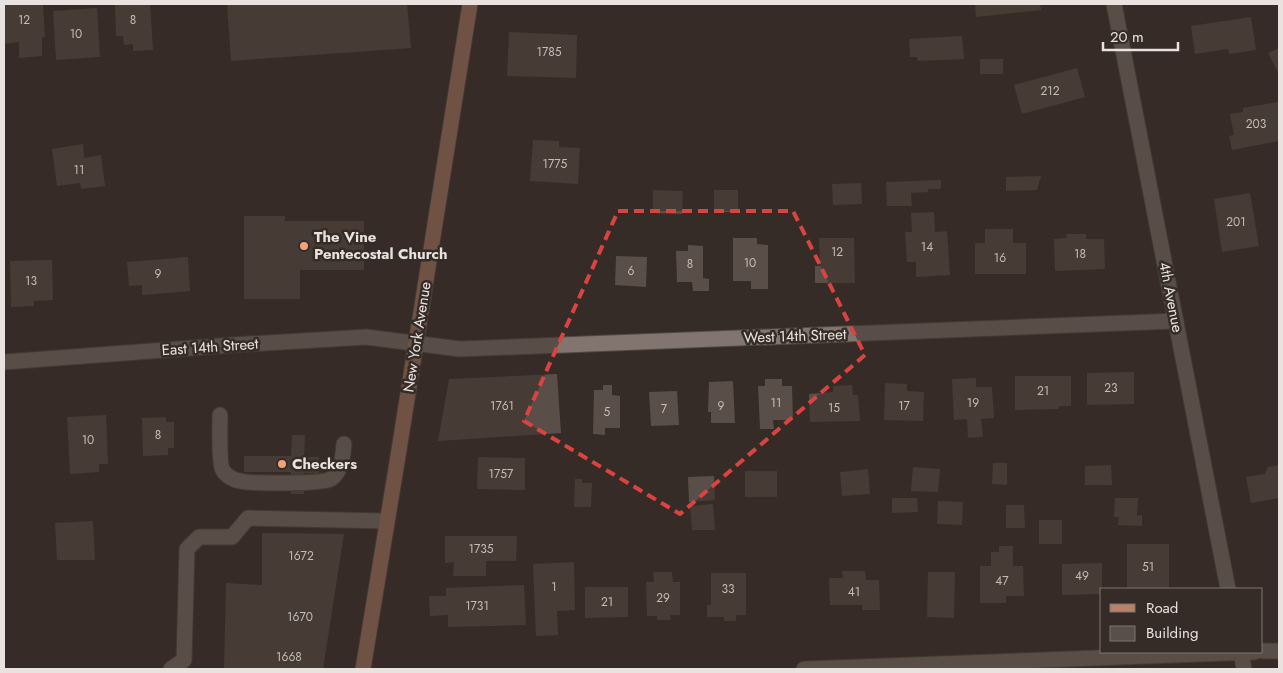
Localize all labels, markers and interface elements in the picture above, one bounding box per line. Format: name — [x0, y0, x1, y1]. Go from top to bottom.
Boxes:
house number: 12 — [18, 11, 30, 29]
house number: 8 — [130, 11, 136, 29]
scale bar — [1103, 20, 1178, 52]
house number: 10 — [70, 25, 82, 43]
text: 20 m — [1110, 26, 1144, 48]
house number: 1785 — [536, 43, 562, 61]
house number: 212 — [1040, 82, 1060, 100]
house number: 203 — [1246, 115, 1267, 133]
house number: 1775 — [543, 155, 568, 173]
house number: 11 — [74, 161, 84, 179]
house number: 201 — [1226, 213, 1246, 231]
place label: The Vine Pentecostal Church — [314, 226, 448, 265]
house number: 14 — [921, 238, 933, 256]
marker: The Vine Pentecostal Church — [298, 240, 310, 252]
house number: 12 — [831, 243, 843, 261]
house number: 18 — [1074, 245, 1086, 263]
house number: 16 — [994, 249, 1006, 267]
house number: 10 — [744, 254, 756, 272]
house number: 8 — [687, 255, 693, 273]
street label: 4th Avenue — [1153, 260, 1189, 334]
house number: 6 — [628, 262, 635, 280]
house number: 9 — [155, 265, 162, 283]
house number: 13 — [25, 272, 37, 290]
street label: New York Avenue — [397, 280, 437, 394]
street label: West 14th Street — [743, 323, 847, 349]
street label: East 14th Street — [161, 333, 259, 361]
house number: 23 — [1104, 379, 1118, 397]
house number: 21 — [1037, 382, 1049, 400]
house number: 11 — [771, 394, 781, 412]
house number: 19 — [967, 394, 979, 412]
house number: 1761 — [490, 397, 514, 415]
house number: 9 — [718, 397, 725, 415]
house number: 17 — [898, 397, 911, 415]
house number: 15 — [828, 399, 840, 417]
house number: 7 — [661, 400, 668, 418]
house number: 5 — [604, 403, 611, 421]
house number: 8 — [155, 426, 161, 444]
house number: 10 — [82, 431, 94, 449]
place label: Checkers — [292, 453, 357, 475]
marker: Checkers — [276, 458, 288, 470]
house number: 1757 — [489, 465, 514, 483]
house number: 1735 — [468, 540, 494, 558]
house number: 1672 — [288, 547, 314, 565]
house number: 51 — [1142, 558, 1154, 576]
house number: 49 — [1075, 567, 1089, 585]
house number: 47 — [995, 572, 1009, 590]
house number: 1 — [551, 578, 557, 596]
house number: 33 — [721, 580, 735, 598]
house number: 41 — [848, 583, 860, 601]
legend — [1100, 588, 1263, 653]
house number: 29 — [656, 589, 670, 607]
house number: 21 — [601, 593, 613, 611]
house number: 1731 — [465, 597, 489, 615]
text: Road — [1146, 597, 1178, 619]
house number: 1670 — [287, 608, 313, 626]
text: Building — [1146, 622, 1198, 644]
house number: 1668 — [276, 648, 302, 666]

